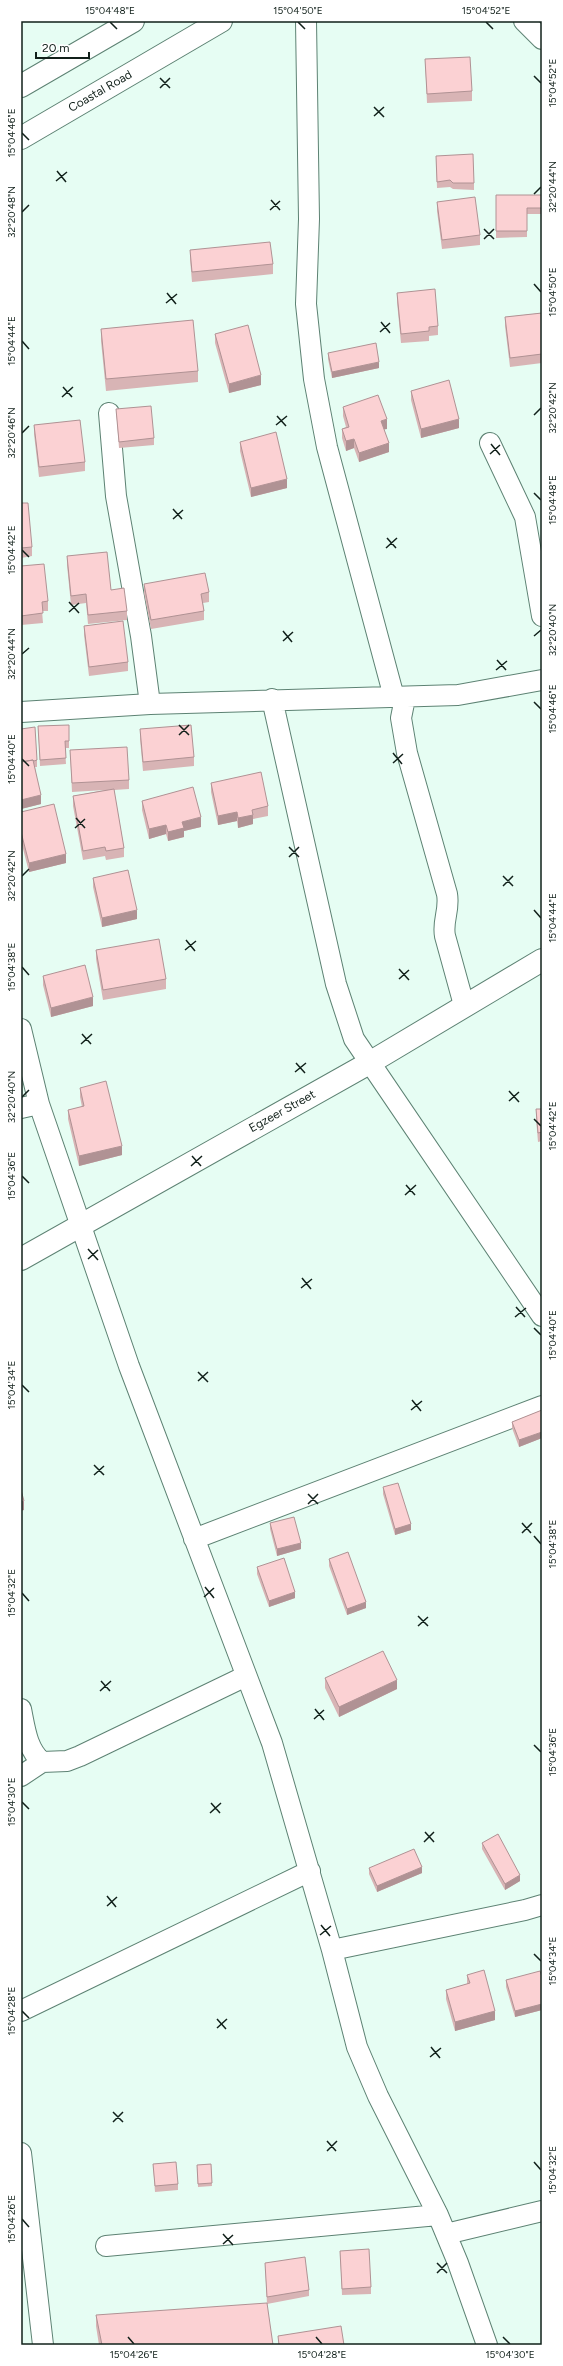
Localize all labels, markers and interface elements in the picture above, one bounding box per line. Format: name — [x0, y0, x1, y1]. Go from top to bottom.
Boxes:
text: 15°04'48"E — [85, 4, 135, 17]
text: 15°04'50"E — [273, 4, 323, 17]
text: 15°04'52"E — [462, 4, 510, 17]
scale bar — [36, 34, 89, 60]
text: 20 m — [42, 41, 70, 55]
text: 15°04'52"E — [546, 59, 559, 107]
street label: Coastal Road — [66, 67, 134, 115]
text: 15°04'46"E — [5, 108, 18, 158]
text: 32°20'44"N — [546, 161, 559, 213]
text: 32°20'48"N — [5, 186, 18, 238]
text: 15°04'50"E — [546, 267, 559, 317]
text: 15°04'44"E — [5, 316, 18, 366]
text: 32°20'42"N — [546, 382, 559, 434]
text: 32°20'46"N — [5, 407, 18, 459]
text: 15°04'48"E — [546, 475, 559, 525]
text: 15°04'42"E — [5, 525, 18, 575]
text: 32°20'40"N — [546, 604, 559, 656]
text: 32°20'44"N — [5, 628, 18, 680]
text: 15°04'46"E — [546, 684, 559, 734]
text: 15°04'40"E — [5, 734, 18, 784]
text: 32°20'42"N — [5, 850, 18, 902]
text: 15°04'44"E — [546, 893, 559, 943]
text: 15°04'38"E — [5, 942, 18, 991]
text: 32°20'40"N — [5, 1071, 18, 1123]
street label: Egzeer Street — [246, 1087, 318, 1135]
text: 15°04'42"E — [546, 1101, 559, 1151]
text: 15°04'36"E — [5, 1152, 18, 1200]
text: 15°04'40"E — [546, 1310, 559, 1360]
text: 15°04'34"E — [5, 1360, 18, 1409]
text: 15°04'38"E — [546, 1519, 559, 1568]
text: 15°04'32"E — [5, 1569, 18, 1617]
text: 15°04'36"E — [546, 1728, 559, 1776]
text: 15°04'30"E — [5, 1777, 18, 1827]
text: 15°04'34"E — [546, 1936, 559, 1985]
text: 15°04'28"E — [5, 1986, 18, 2036]
text: 15°04'32"E — [546, 2146, 559, 2194]
text: 15°04'26"E — [5, 2195, 18, 2243]
text: 15°04'26"E — [110, 2348, 158, 2361]
text: 15°04'28"E — [297, 2348, 347, 2361]
text: 15°04'30"E — [485, 2348, 535, 2361]

